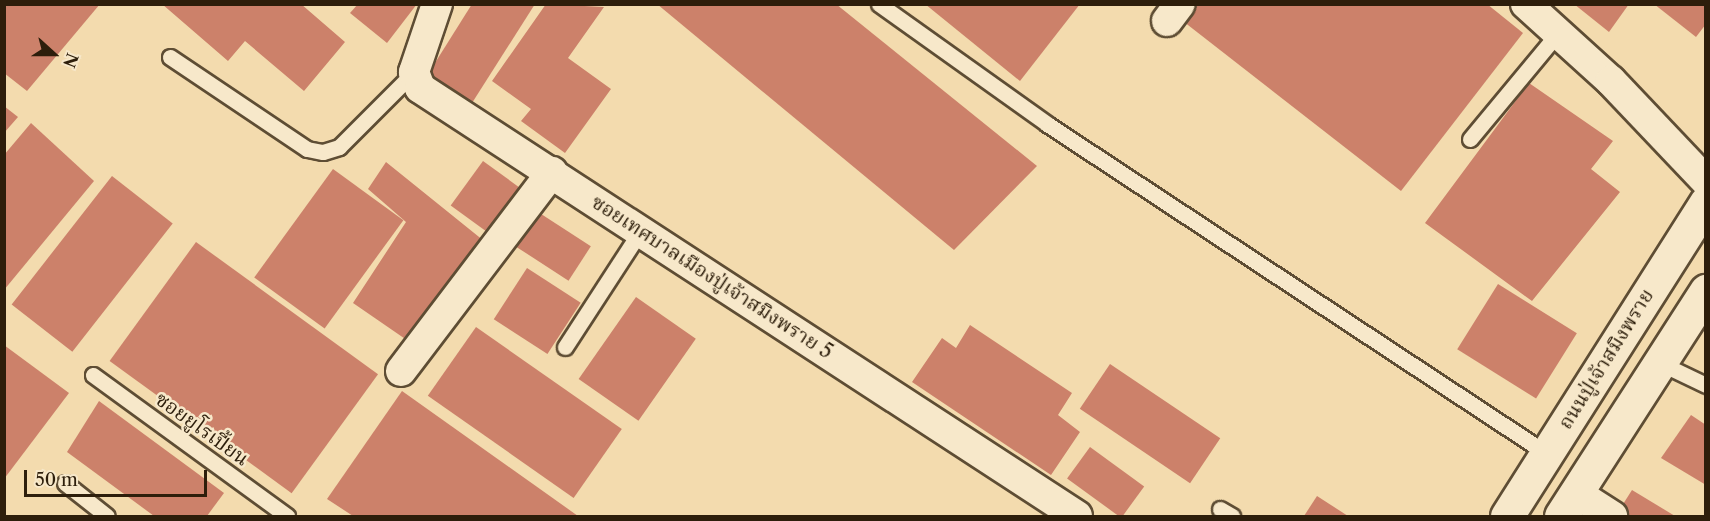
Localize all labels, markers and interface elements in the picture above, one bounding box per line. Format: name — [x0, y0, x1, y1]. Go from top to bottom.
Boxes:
north arrow — [24, 24, 84, 84]
text: N — [59, 50, 83, 71]
street label: ซอยเทศบาลเมืองปู่เจ้าสมิงพราย 5 — [587, 190, 837, 364]
street label: ถนนปู่เจ้าสมิงพราย — [1553, 284, 1659, 434]
street label: ซอยยูโรเปี้ยน — [151, 387, 253, 471]
scale bar — [27, 458, 210, 496]
text: 50 m — [35, 469, 78, 491]

